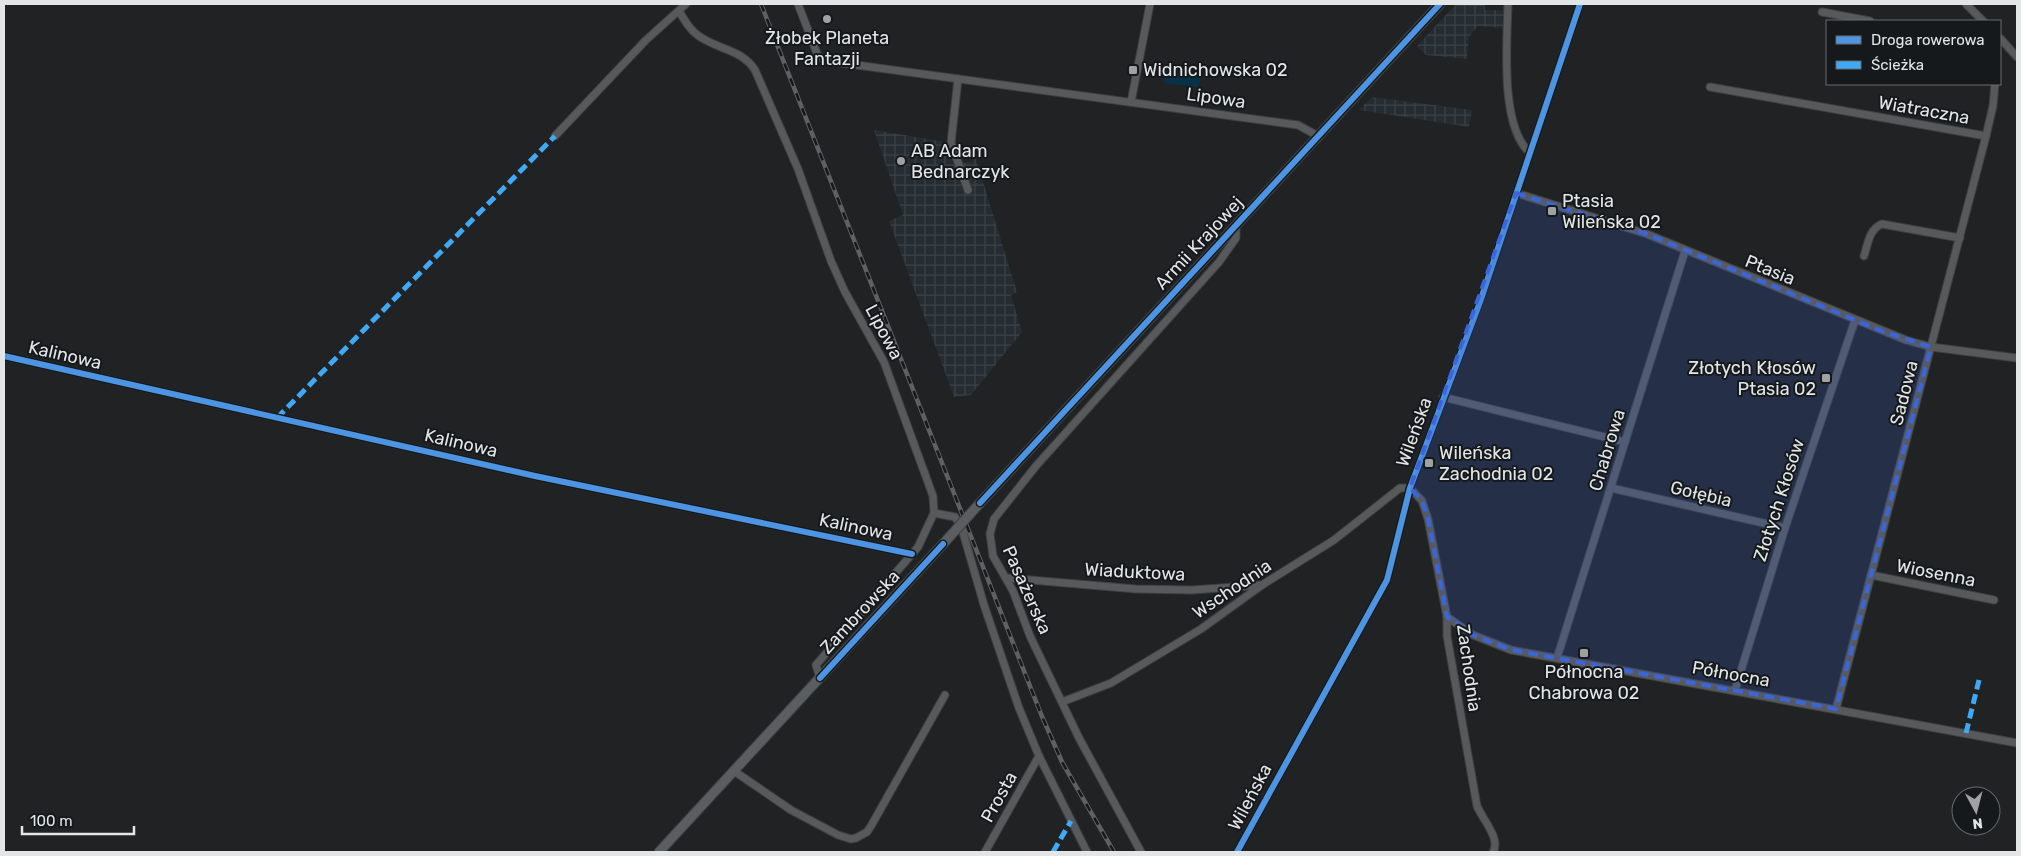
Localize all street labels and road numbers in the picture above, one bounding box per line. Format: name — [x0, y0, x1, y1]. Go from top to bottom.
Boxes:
street label: Lipowa — [1185, 83, 1247, 113]
street label: Wiatraczna — [1877, 91, 1971, 129]
street label: Armii Krajowej — [1150, 192, 1248, 294]
street label: Ptasia — [1742, 250, 1798, 290]
street label: Lipowa — [860, 301, 908, 363]
street label: Kalinowa — [26, 336, 104, 374]
street label: Sadowa — [1885, 358, 1923, 428]
street label: Wileńska — [1391, 394, 1437, 470]
street label: Chabrowa — [1584, 406, 1630, 494]
street label: Kalinowa — [422, 424, 500, 462]
street label: Złotych Kłosów — [1749, 436, 1809, 564]
street label: Gołębia — [1668, 476, 1734, 512]
street label: Kalinowa — [817, 509, 895, 545]
street label: Pasażerska — [998, 542, 1056, 638]
street label: Wschodnia — [1188, 555, 1276, 623]
street label: Wiosenna — [1895, 555, 1977, 591]
street label: Wiaduktowa — [1084, 558, 1186, 586]
street label: Zambrowska — [816, 566, 904, 658]
street label: Zachodnia — [1452, 623, 1486, 713]
street label: Północna — [1690, 656, 1772, 692]
street label: Wileńska — [1223, 760, 1277, 834]
street label: Prosta — [976, 768, 1022, 826]

